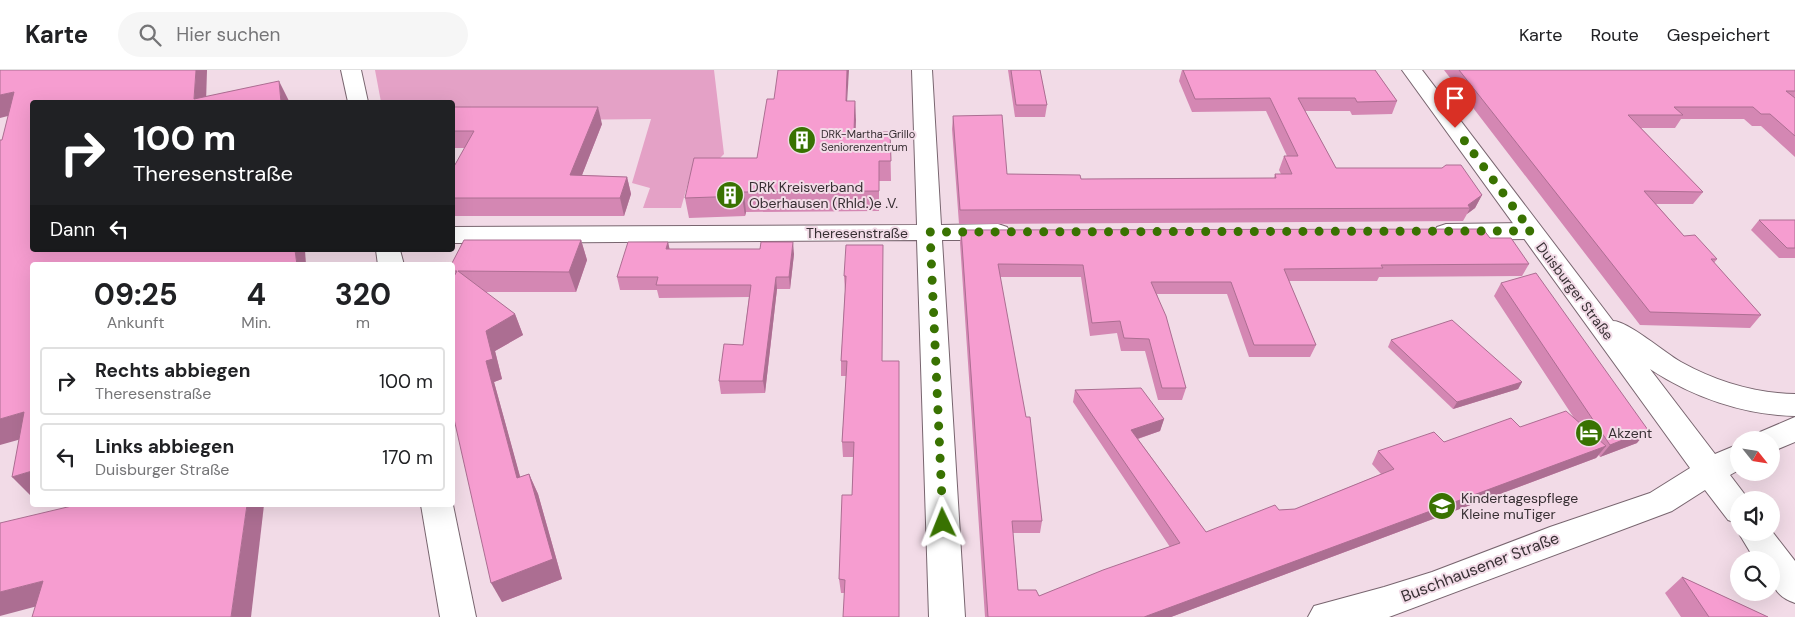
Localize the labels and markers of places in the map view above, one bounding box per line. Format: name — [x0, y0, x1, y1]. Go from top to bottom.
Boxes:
pin — [1434, 77, 1476, 128]
building icon: DRK-Martha-Grillo Seniorenzentrum — [787, 125, 817, 155]
place label: DRK-Martha-Grillo Seniorenzentrum — [821, 127, 915, 154]
place label: DRK Kreisverband Oberhausen (Rhld.)e .V. — [749, 178, 898, 212]
building icon: DRK Kreisverband Oberhausen (Rhld.)e .V. — [715, 180, 745, 210]
hotel icon: Akzent — [1574, 418, 1604, 448]
place label: Akzent — [1608, 424, 1652, 442]
place label: Kindertagespflege Kleine muTiger — [1461, 489, 1578, 523]
school or university icon: Kindertagespflege Kleine muTiger — [1427, 491, 1457, 521]

